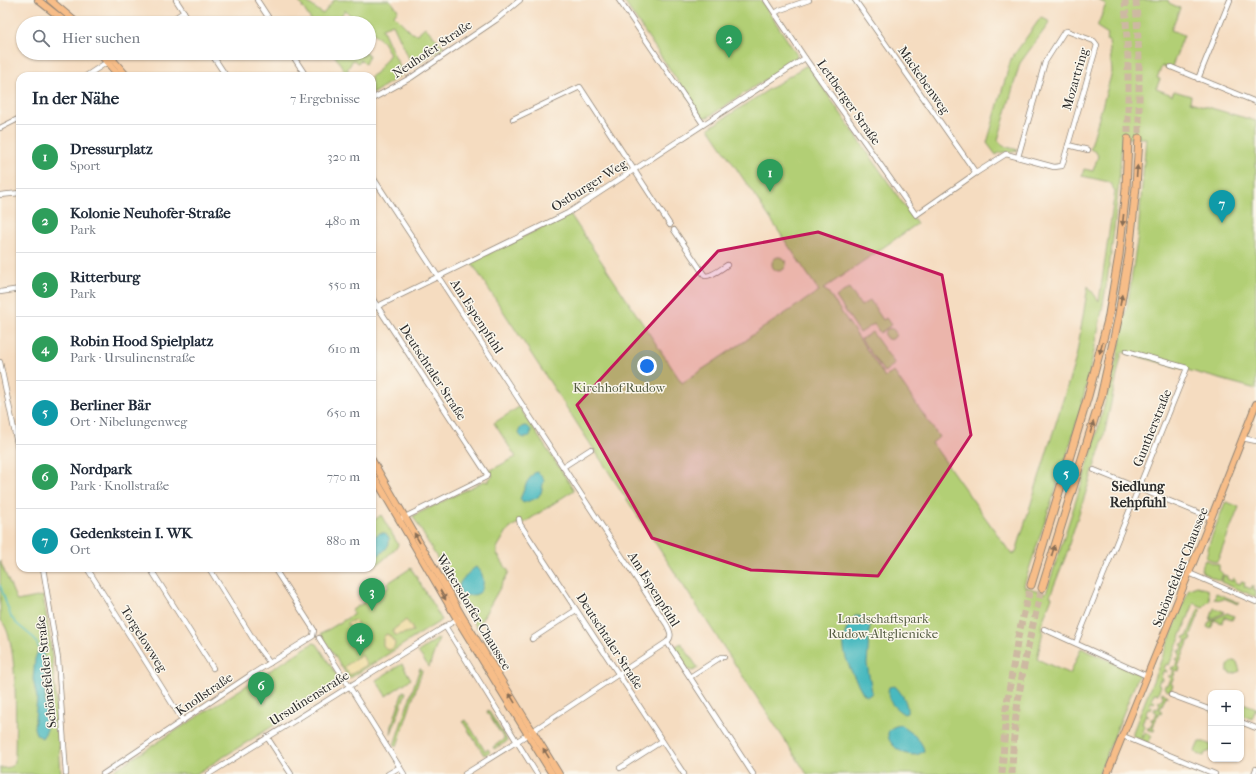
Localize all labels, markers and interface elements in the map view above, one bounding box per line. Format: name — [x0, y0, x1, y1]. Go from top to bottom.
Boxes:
search box — [16, 16, 376, 60]
street label: Neuhofer Straße — [390, 17, 475, 81]
pin: 2 — [716, 25, 742, 58]
icon: search — [30, 27, 52, 49]
text: Hier suchen — [62, 29, 140, 47]
street label: Mackebenweg — [895, 43, 954, 118]
street label: Mozartring — [1059, 45, 1091, 112]
street label: Lettberger Straße — [814, 57, 884, 148]
text: In der Nähe — [32, 88, 119, 108]
text: 7 Ergebnisse — [290, 91, 360, 106]
text: Dressurplatz — [70, 140, 153, 158]
text: 1 — [43, 149, 47, 164]
text: 320 m — [327, 149, 360, 164]
street label: Ostburger Weg — [548, 155, 630, 214]
text: Sport — [70, 158, 101, 173]
pin: 1 — [757, 159, 783, 192]
one-way arrow — [1134, 165, 1141, 177]
pin: 7 — [1209, 190, 1235, 223]
text: Kolonie Neuhofer-Straße — [70, 204, 231, 222]
text: 2 — [42, 213, 48, 228]
text: 480 m — [325, 213, 360, 228]
one-way arrow — [1119, 214, 1126, 226]
text: Park — [70, 222, 96, 237]
text: Ritterburg — [70, 268, 140, 286]
street label: Am Espenpfuhl — [447, 275, 507, 356]
text: 3 — [42, 277, 48, 292]
text: 550 m — [328, 277, 360, 292]
text: Park — [70, 286, 96, 301]
one-way arrow — [1118, 294, 1124, 306]
street label: Deutschtaler Straße — [396, 321, 470, 423]
text: Robin Hood Spielplatz — [70, 332, 213, 350]
text: 4 — [41, 341, 49, 356]
text: 610 m — [328, 341, 360, 356]
one-way arrow — [1097, 341, 1103, 354]
text: Park · Ursulinenstraße — [70, 350, 195, 365]
your location — [637, 356, 657, 376]
park label: Kirchhof Rudow — [573, 380, 665, 395]
street label: Guntherstraße — [1130, 386, 1175, 469]
text: Berliner Bär — [70, 396, 151, 414]
text: 5 — [42, 405, 48, 420]
text: 650 m — [327, 405, 360, 420]
text: Ort · Nibelungenweg — [70, 414, 187, 429]
one-way arrow — [1089, 420, 1095, 432]
text: Nordpark — [70, 460, 132, 478]
pin: 5 — [1053, 460, 1079, 493]
text: 6 — [41, 469, 49, 484]
text: 770 m — [327, 469, 360, 484]
text: Park · Knollstraße — [70, 478, 169, 493]
district label: Siedlung Rehpfuhl — [1110, 478, 1166, 511]
street label: Schönefelder Chaussee — [1149, 504, 1211, 629]
text: Gedenkstein I. WK — [70, 524, 192, 542]
one-way arrow — [414, 532, 421, 544]
text: 7 — [42, 533, 48, 548]
text: 880 m — [326, 533, 360, 548]
text: Ort — [70, 542, 91, 557]
one-way arrow — [1050, 545, 1056, 557]
street label: Am Espenpfuhl — [624, 548, 683, 630]
street label: Waltersdorfer Chaussee — [433, 550, 515, 673]
pin: 3 — [359, 578, 385, 611]
one-way arrow — [440, 589, 447, 601]
street label: Deutschtaler Straße — [573, 590, 647, 692]
street label: Torgelowweg — [118, 603, 171, 676]
park label: Landschaftspark Rudow-Altglienicke — [828, 611, 939, 641]
street label: Schönefelder Straße — [33, 615, 59, 729]
pin: 4 — [347, 623, 373, 656]
street label: Ursulinenstraße — [266, 667, 352, 729]
street label: Knollstraße — [173, 669, 236, 718]
pin: 6 — [248, 672, 274, 705]
map controls — [1208, 690, 1244, 762]
button: + — [1208, 690, 1244, 726]
one-way arrow — [509, 692, 516, 704]
button: − — [1208, 726, 1244, 762]
one-way arrow — [542, 747, 550, 758]

